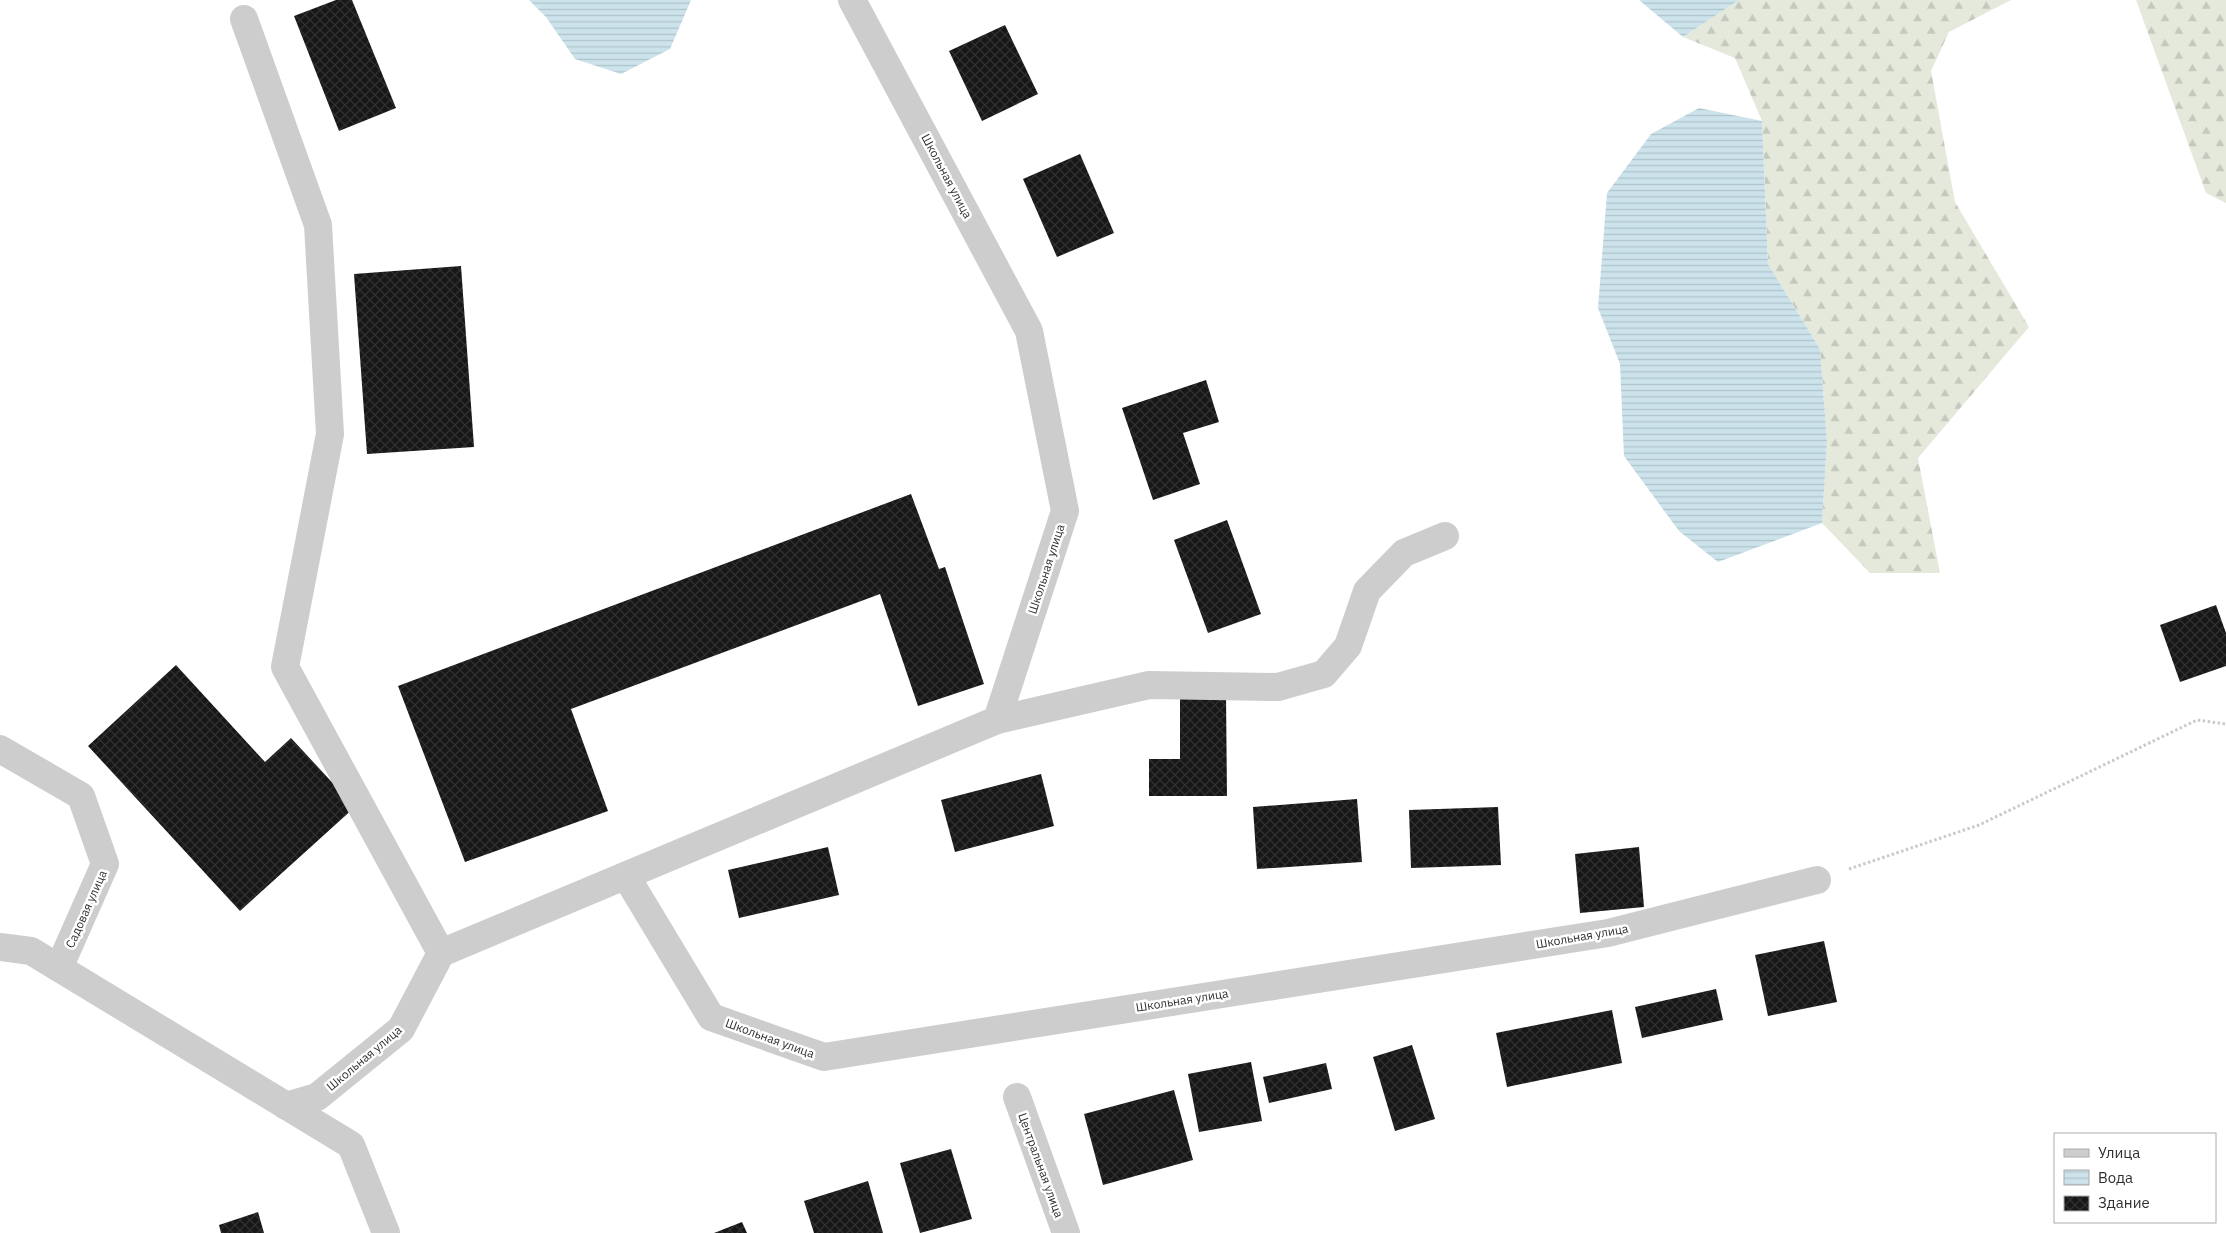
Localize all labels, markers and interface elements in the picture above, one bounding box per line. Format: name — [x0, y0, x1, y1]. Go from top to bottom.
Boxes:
street label: Школьная улица — [918, 131, 976, 221]
street label: Школьная улица — [1024, 522, 1068, 616]
street label: Садовая улица — [62, 867, 110, 950]
street label: Школьная улица — [1535, 920, 1630, 952]
street label: Школьная улица — [1135, 985, 1230, 1015]
street label: Школьная улица — [723, 1015, 817, 1061]
street label: Школьная улица — [323, 1022, 405, 1094]
street label: Центральная улица — [1015, 1111, 1067, 1220]
legend — [2054, 1133, 2216, 1223]
text: Улица — [2098, 1143, 2140, 1162]
text: Вода — [2098, 1168, 2133, 1187]
text: Здание — [2098, 1193, 2150, 1212]

